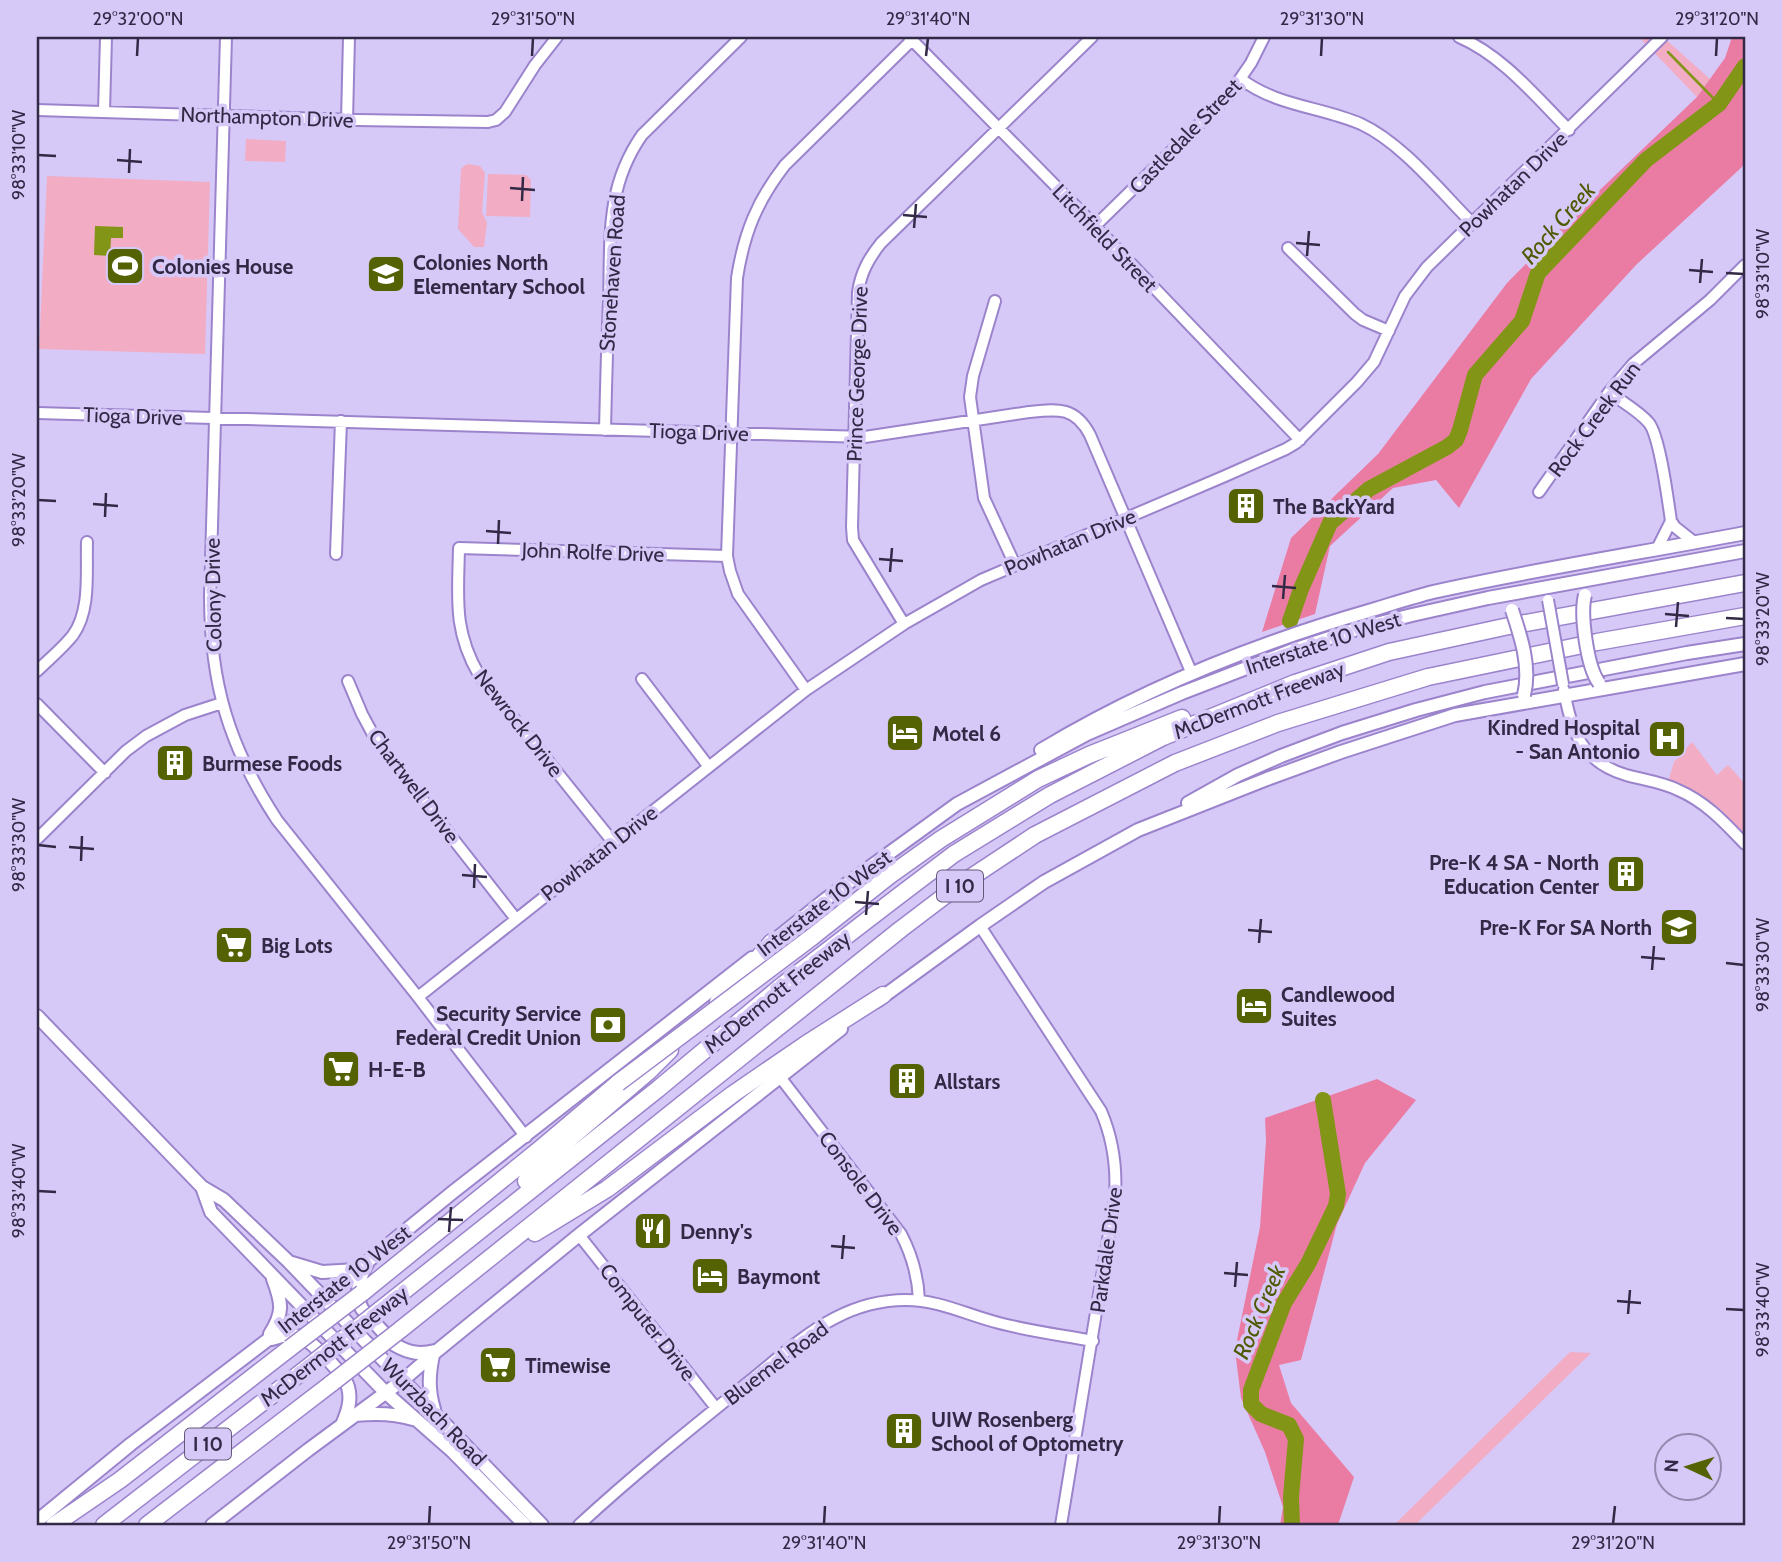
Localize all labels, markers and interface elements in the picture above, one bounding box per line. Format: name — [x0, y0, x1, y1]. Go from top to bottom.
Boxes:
text: 29°32'00"N — [93, 8, 183, 30]
text: 29°31'50"N — [491, 8, 575, 30]
text: 29°31'40"N — [886, 8, 970, 30]
text: 29°31'30"N — [1280, 8, 1364, 30]
text: 29°31'20"N — [1675, 8, 1759, 30]
street label: Castledale Street — [1124, 73, 1246, 199]
street label: Northampton Drive — [180, 101, 354, 133]
text: 98°33'10"W — [8, 110, 30, 200]
street label: Powhatan Drive — [1454, 126, 1572, 242]
water label: Rock Creek — [1515, 175, 1602, 270]
street label: Litchfield Street — [1047, 179, 1163, 297]
street label: Stonehaven Road — [594, 194, 630, 352]
text: 98°33'10"W — [1752, 229, 1774, 319]
sports icon: Colonies House — [104, 245, 146, 287]
place label: Colonies North Elementary School — [413, 250, 586, 299]
school or university icon: Colonies North Elementary School — [365, 253, 407, 295]
place label: Colonies House — [152, 254, 293, 279]
street label: Prince George Drive — [841, 286, 873, 462]
street label: Rock Creek Run — [1543, 357, 1645, 481]
street label: Tioga Drive — [83, 402, 183, 430]
street label: Tioga Drive — [649, 418, 749, 446]
text: 98°33'20"W — [8, 453, 30, 547]
building icon: The BackYard — [1225, 485, 1267, 527]
place label: The BackYard — [1273, 494, 1395, 519]
street label: Powhatan Drive — [1001, 503, 1140, 581]
street label: Colony Drive — [199, 537, 226, 652]
street label: John Rolfe Drive — [520, 537, 665, 567]
text: 98°33'20"W — [1752, 572, 1774, 666]
street label: Interstate 10 West — [1243, 606, 1403, 680]
street label: McDermott Freeway — [1170, 656, 1348, 744]
street label: Newrock Drive — [469, 664, 569, 782]
hotel icon: Motel 6 — [884, 712, 926, 754]
place label: Kindred Hospital - San Antonio — [1487, 715, 1640, 764]
hospital icon: Kindred Hospital - San Antonio — [1646, 718, 1688, 760]
place label: Motel 6 — [932, 721, 1001, 746]
street label: Chartwell Drive — [363, 724, 465, 848]
building icon: Burmese Foods — [154, 742, 196, 784]
place label: Burmese Foods — [202, 751, 342, 776]
text: 98°33'30"W — [8, 798, 30, 892]
street label: Powhatan Drive — [536, 800, 662, 906]
street label: Interstate 10 West — [752, 845, 896, 961]
place label: Pre-K 4 SA - North Education Center — [1429, 850, 1599, 899]
building icon: Pre-K 4 SA - North Education Center — [1605, 853, 1647, 895]
road number: I 10 — [937, 870, 983, 902]
school or university icon: Pre-K For SA North — [1658, 906, 1700, 948]
place label: Pre-K For SA North — [1479, 915, 1652, 940]
text: 98°33'30"W — [1752, 918, 1774, 1012]
supermarket icon: Big Lots — [213, 924, 255, 966]
street label: McDermott Freeway — [699, 925, 855, 1059]
place label: Big Lots — [261, 933, 333, 958]
place label: Candlewood Suites — [1281, 982, 1395, 1031]
hotel icon: Candlewood Suites — [1233, 985, 1275, 1027]
place label: Security Service Federal Credit Union — [395, 1001, 581, 1050]
bank icon: Security Service Federal Credit Union — [587, 1004, 629, 1046]
supermarket icon: H-E-B — [320, 1048, 362, 1090]
place label: H-E-B — [368, 1057, 426, 1082]
building icon: Allstars — [886, 1060, 928, 1102]
place label: Allstars — [934, 1069, 1000, 1094]
street label: Console Drive — [814, 1126, 908, 1240]
text: 98°33'40"W — [8, 1144, 30, 1238]
street label: Parkdale Drive — [1085, 1185, 1127, 1314]
restaurant icon: Denny's — [632, 1210, 674, 1252]
place label: Denny's — [680, 1219, 753, 1244]
street label: Interstate 10 West — [273, 1220, 415, 1338]
hotel icon: Baymont — [689, 1255, 731, 1297]
street label: Computer Drive — [595, 1259, 702, 1386]
water label: Rock Creek — [1227, 1260, 1292, 1363]
text: 98°33'40"W — [1752, 1263, 1774, 1357]
place label: Baymont — [737, 1264, 820, 1289]
street label: McDermott Freeway — [255, 1280, 413, 1411]
street label: Bluemel Road — [719, 1316, 833, 1410]
supermarket icon: Timewise — [477, 1344, 519, 1386]
street label: Wurzbach Road — [376, 1353, 492, 1471]
place label: Timewise — [525, 1353, 611, 1378]
place label: UIW Rosenberg School of Optometry — [931, 1407, 1124, 1456]
building icon: UIW Rosenberg School of Optometry — [883, 1410, 925, 1452]
road number: I 10 — [185, 1428, 231, 1460]
north arrow — [1652, 1432, 1722, 1502]
text: N — [1660, 1458, 1683, 1473]
text: 29°31'50"N — [387, 1532, 471, 1554]
text: 29°31'40"N — [782, 1532, 866, 1554]
text: 29°31'30"N — [1177, 1532, 1261, 1554]
text: 29°31'20"N — [1571, 1532, 1655, 1554]

